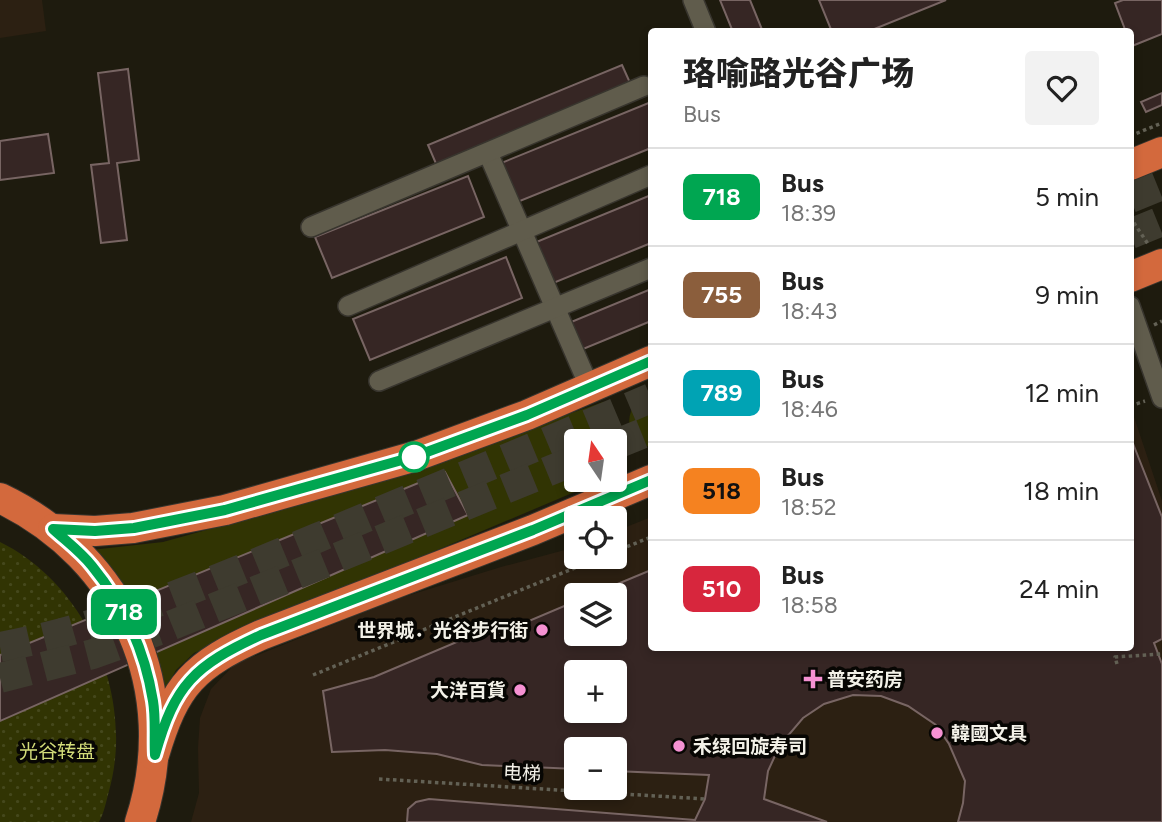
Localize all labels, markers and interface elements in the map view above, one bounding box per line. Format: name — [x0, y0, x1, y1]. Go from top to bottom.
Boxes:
button: heart — [1025, 51, 1099, 125]
text: 珞喻路光谷广场 — [683, 54, 914, 93]
text: Bus — [683, 100, 721, 128]
text: Bus — [781, 167, 824, 199]
text: 5 min — [1035, 181, 1099, 213]
text: 718 — [702, 182, 741, 211]
text: 18:39 — [781, 199, 836, 227]
text: Bus — [781, 265, 824, 297]
text: 9 min — [1035, 279, 1099, 311]
text: 755 — [701, 280, 742, 309]
text: 18:43 — [781, 297, 837, 325]
text: Bus — [781, 363, 824, 395]
text: 12 min — [1025, 377, 1099, 409]
text: 789 — [701, 378, 742, 407]
text: 18:46 — [781, 395, 838, 423]
north arrow — [564, 429, 626, 492]
map controls — [564, 429, 627, 800]
unlabelled marker — [399, 442, 429, 472]
text: Bus — [781, 461, 824, 493]
text: 18 min — [1023, 475, 1099, 507]
text: 518 — [702, 476, 741, 505]
text: 18:52 — [781, 493, 837, 521]
button: locate — [564, 506, 627, 569]
text: Bus — [781, 559, 824, 591]
text: 24 min — [1019, 573, 1099, 605]
text: 510 — [702, 574, 741, 603]
button: layers — [564, 583, 627, 646]
line badge: 718 — [84, 589, 164, 635]
text: 18:58 — [781, 591, 838, 619]
text: 718 — [105, 597, 143, 626]
place label: 世界城．光谷步行街 — [357, 619, 528, 642]
marker: 世界城．光谷步行街 — [534, 622, 550, 638]
button: + — [564, 660, 627, 723]
place label: 普安药房 — [827, 668, 903, 691]
marker: 普安药房 — [805, 671, 821, 687]
place label: 大洋百貨 — [430, 679, 506, 702]
marker: 大洋百貨 — [512, 682, 528, 698]
place label: 韓國文具 — [951, 722, 1027, 745]
marker: 韓國文具 — [929, 725, 945, 741]
place label: 禾绿回旋寿司 — [693, 735, 807, 758]
button: − — [564, 737, 627, 800]
marker: 禾绿回旋寿司 — [671, 738, 687, 754]
park label: 光谷转盘 — [19, 740, 95, 763]
street label: 电梯 — [502, 761, 542, 785]

